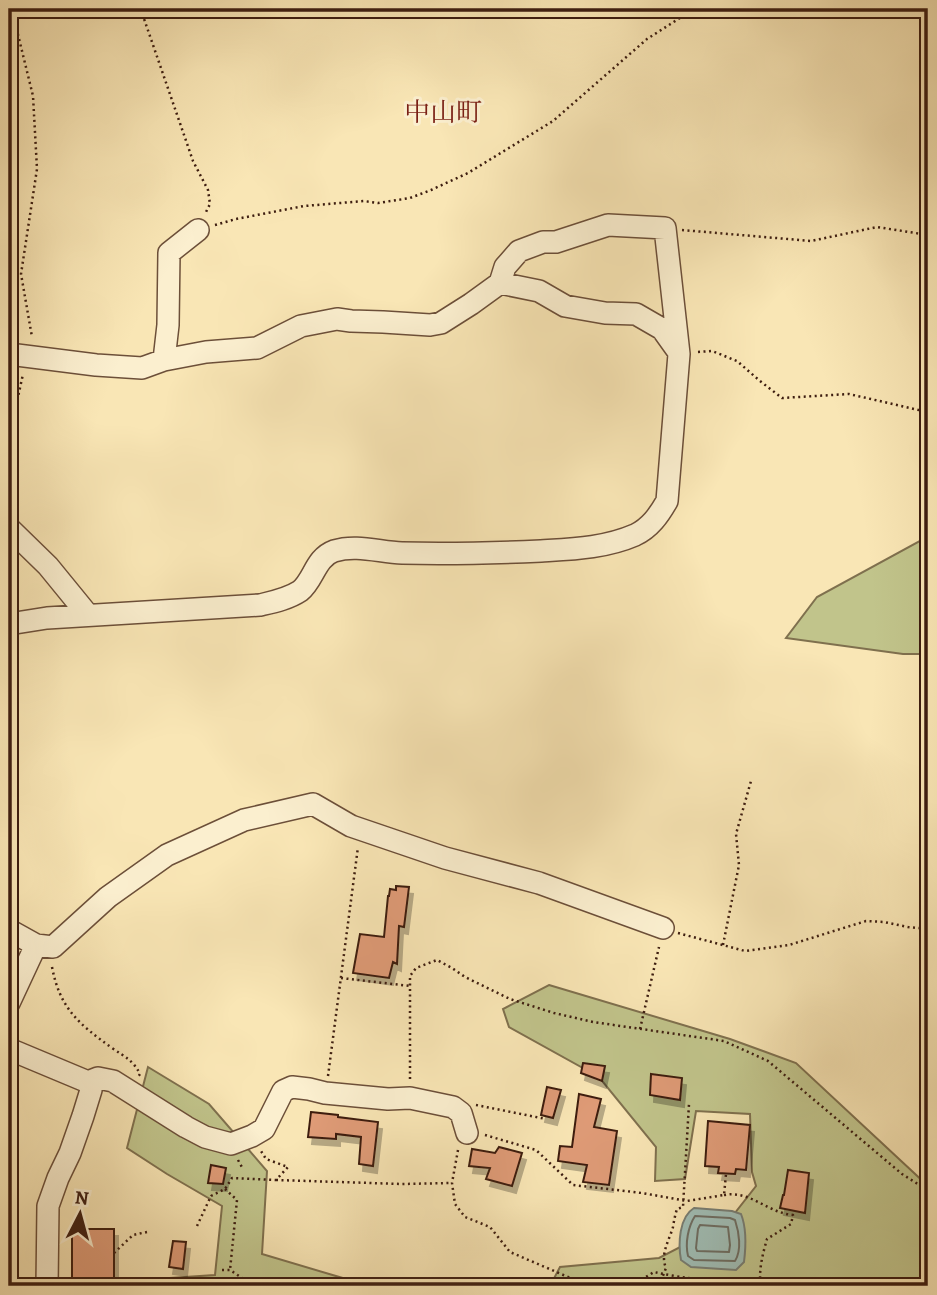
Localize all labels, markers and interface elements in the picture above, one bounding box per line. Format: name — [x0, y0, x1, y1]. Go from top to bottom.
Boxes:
district label: 中山町 — [404, 95, 482, 130]
north arrow — [46, 1180, 116, 1250]
text: N — [73, 1184, 90, 1212]

